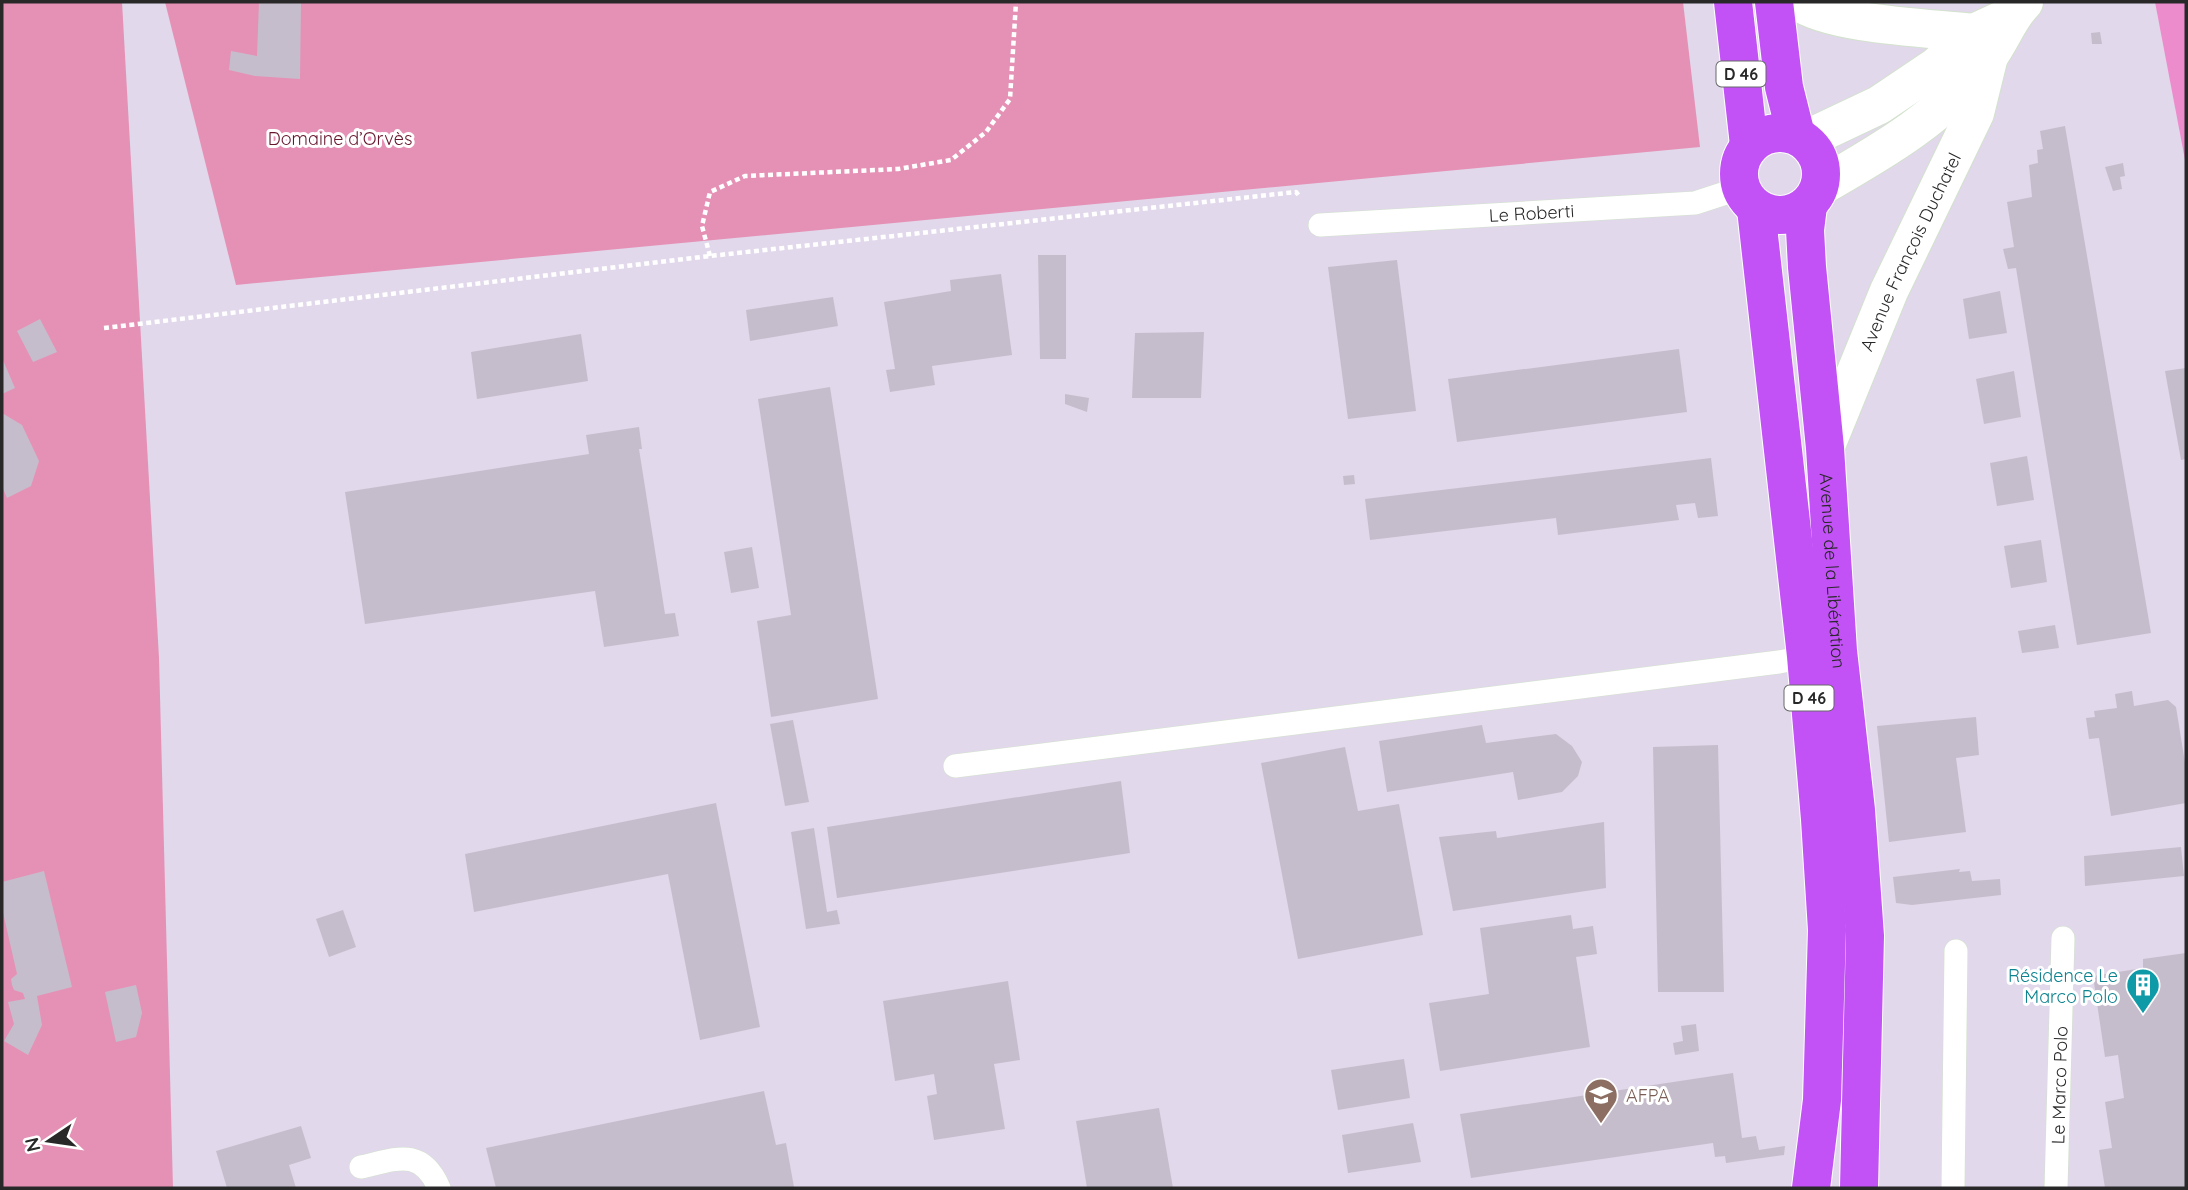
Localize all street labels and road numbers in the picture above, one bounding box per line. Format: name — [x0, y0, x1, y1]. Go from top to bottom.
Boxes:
road number: D 46 — [1716, 61, 1766, 86]
street label: Avenue François Duchatel — [1854, 149, 1966, 354]
street label: Le Roberti — [1488, 199, 1575, 227]
street label: Avenue de la Libération — [1815, 472, 1851, 670]
road number: D 46 — [1784, 685, 1834, 710]
street label: Le Marco Polo — [2046, 1026, 2072, 1145]

